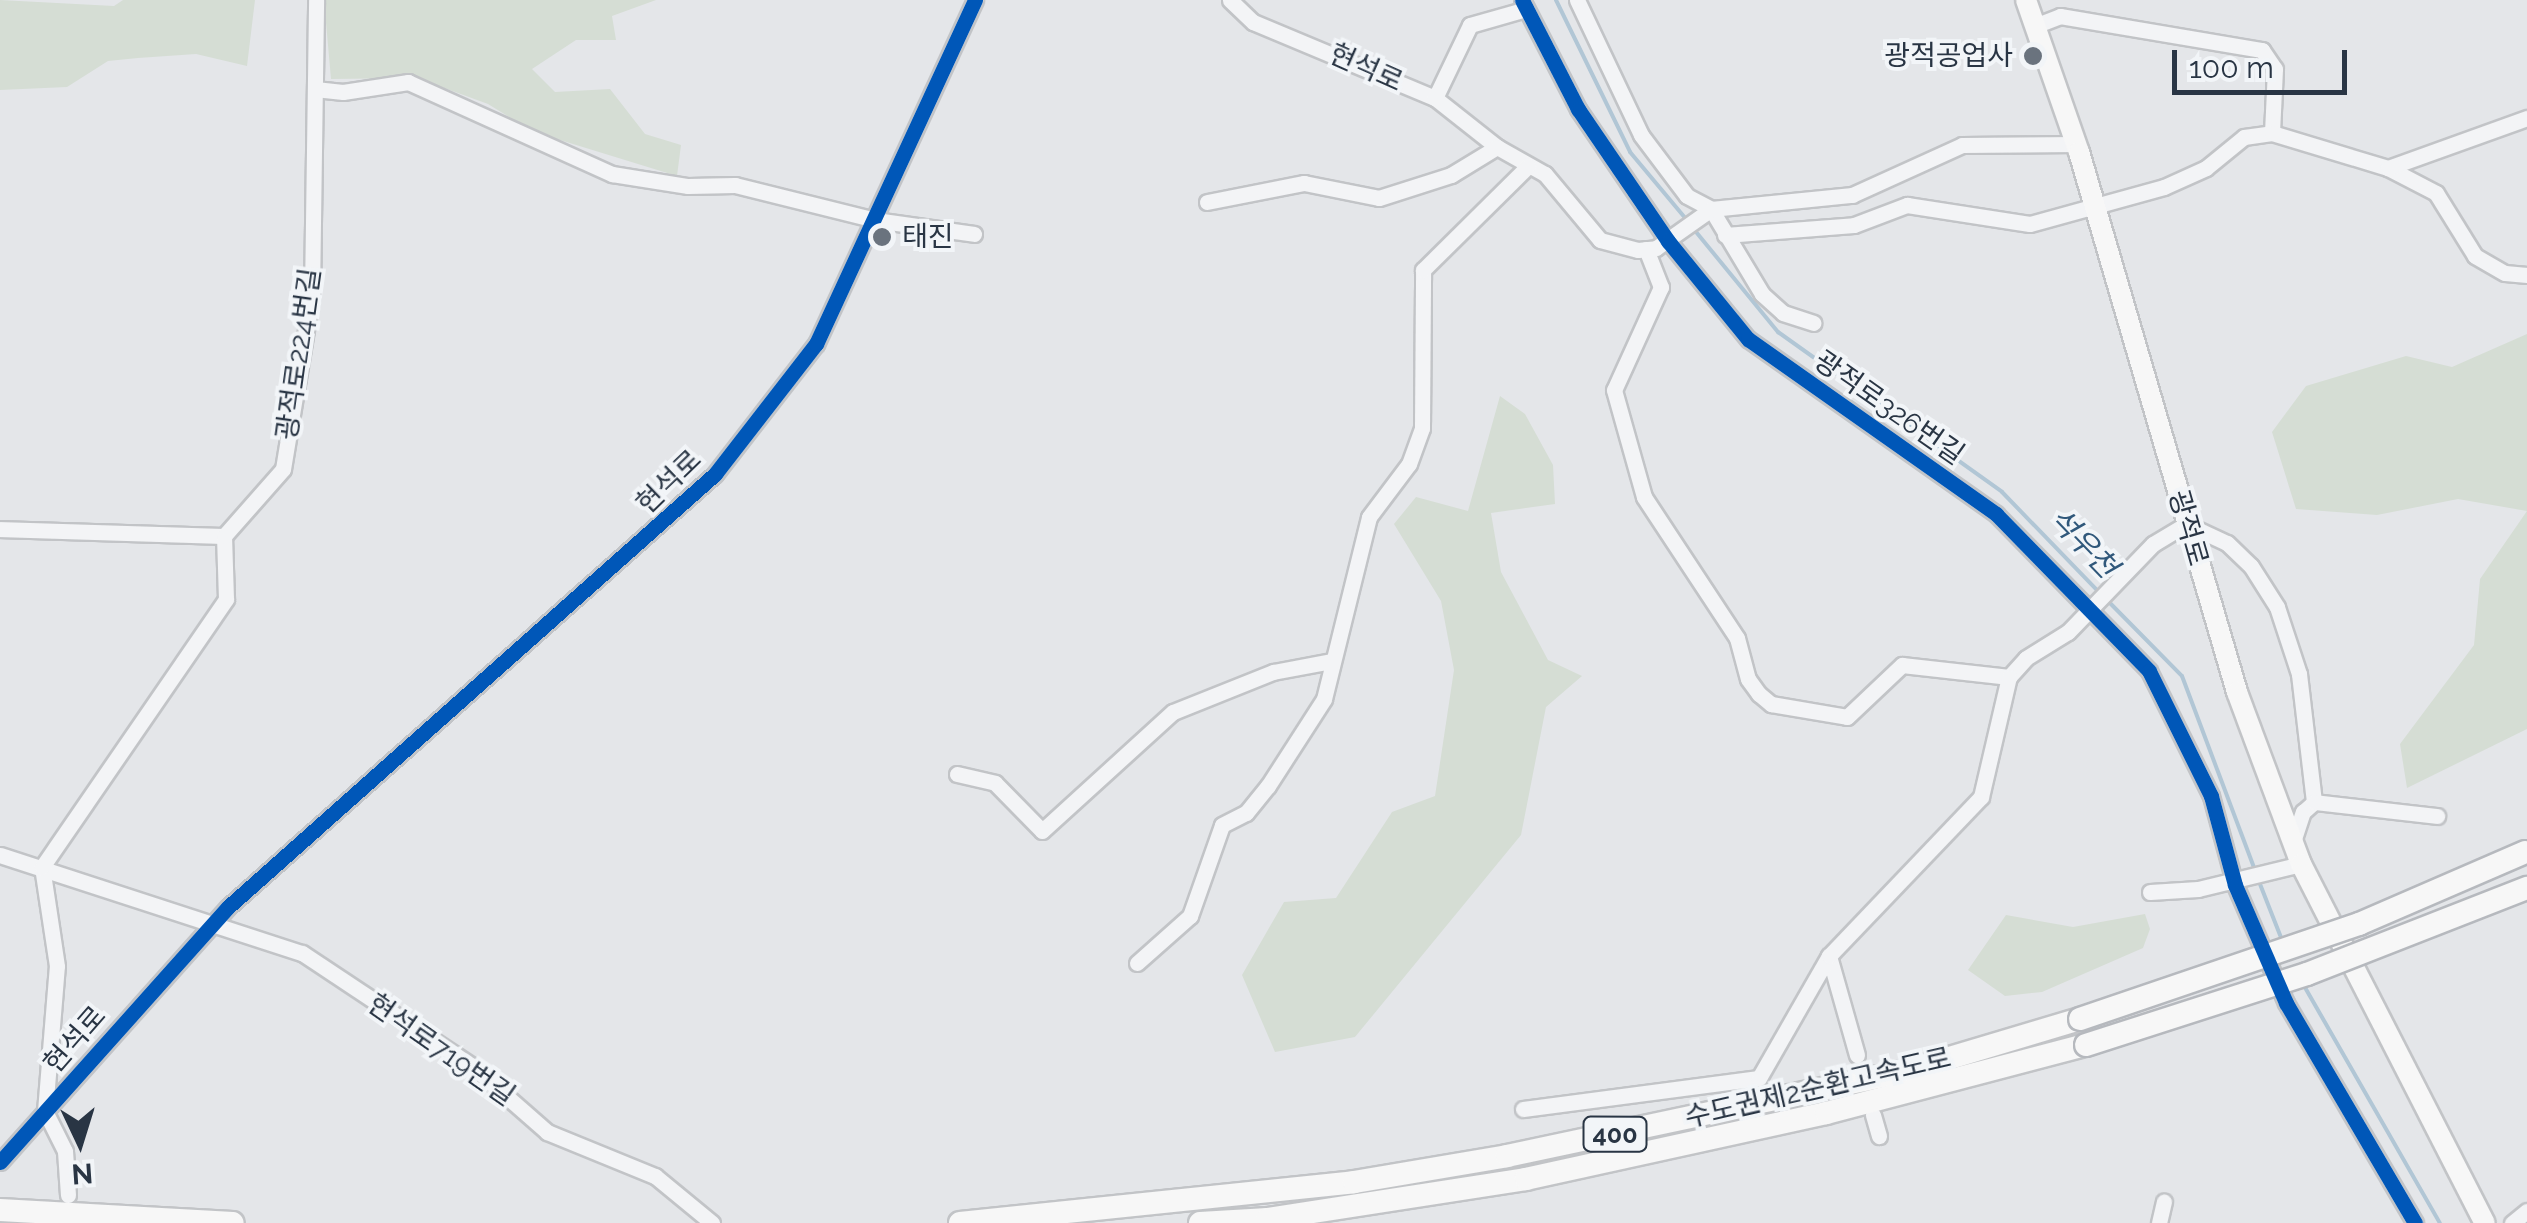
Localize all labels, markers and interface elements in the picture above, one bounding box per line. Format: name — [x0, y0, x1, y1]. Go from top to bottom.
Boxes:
scale bar — [2177, 30, 2352, 92]
street label: 현석로 — [1324, 37, 1408, 99]
place label: 광적공업사 — [1884, 39, 2013, 73]
marker: 광적공업사 — [2022, 45, 2044, 67]
text: 100 m — [2189, 50, 2274, 85]
place label: 태진 — [902, 220, 954, 254]
marker: 태진 — [871, 226, 893, 248]
street label: 광적로224번길 — [270, 266, 328, 442]
street label: 광적로326번길 — [1808, 344, 1970, 472]
street label: 현석로 — [630, 443, 708, 521]
street label: 광적로 — [2161, 486, 2215, 570]
water label: 석우천 — [2041, 501, 2125, 585]
street label: 현석로719번길 — [361, 987, 521, 1113]
street label: 현석로 — [37, 1000, 113, 1080]
street label: 수도권제2순환고속도로 — [1682, 1041, 1954, 1135]
north arrow — [30, 1093, 130, 1193]
road number: 400 — [1582, 1114, 1648, 1154]
text: N — [70, 1156, 94, 1191]

